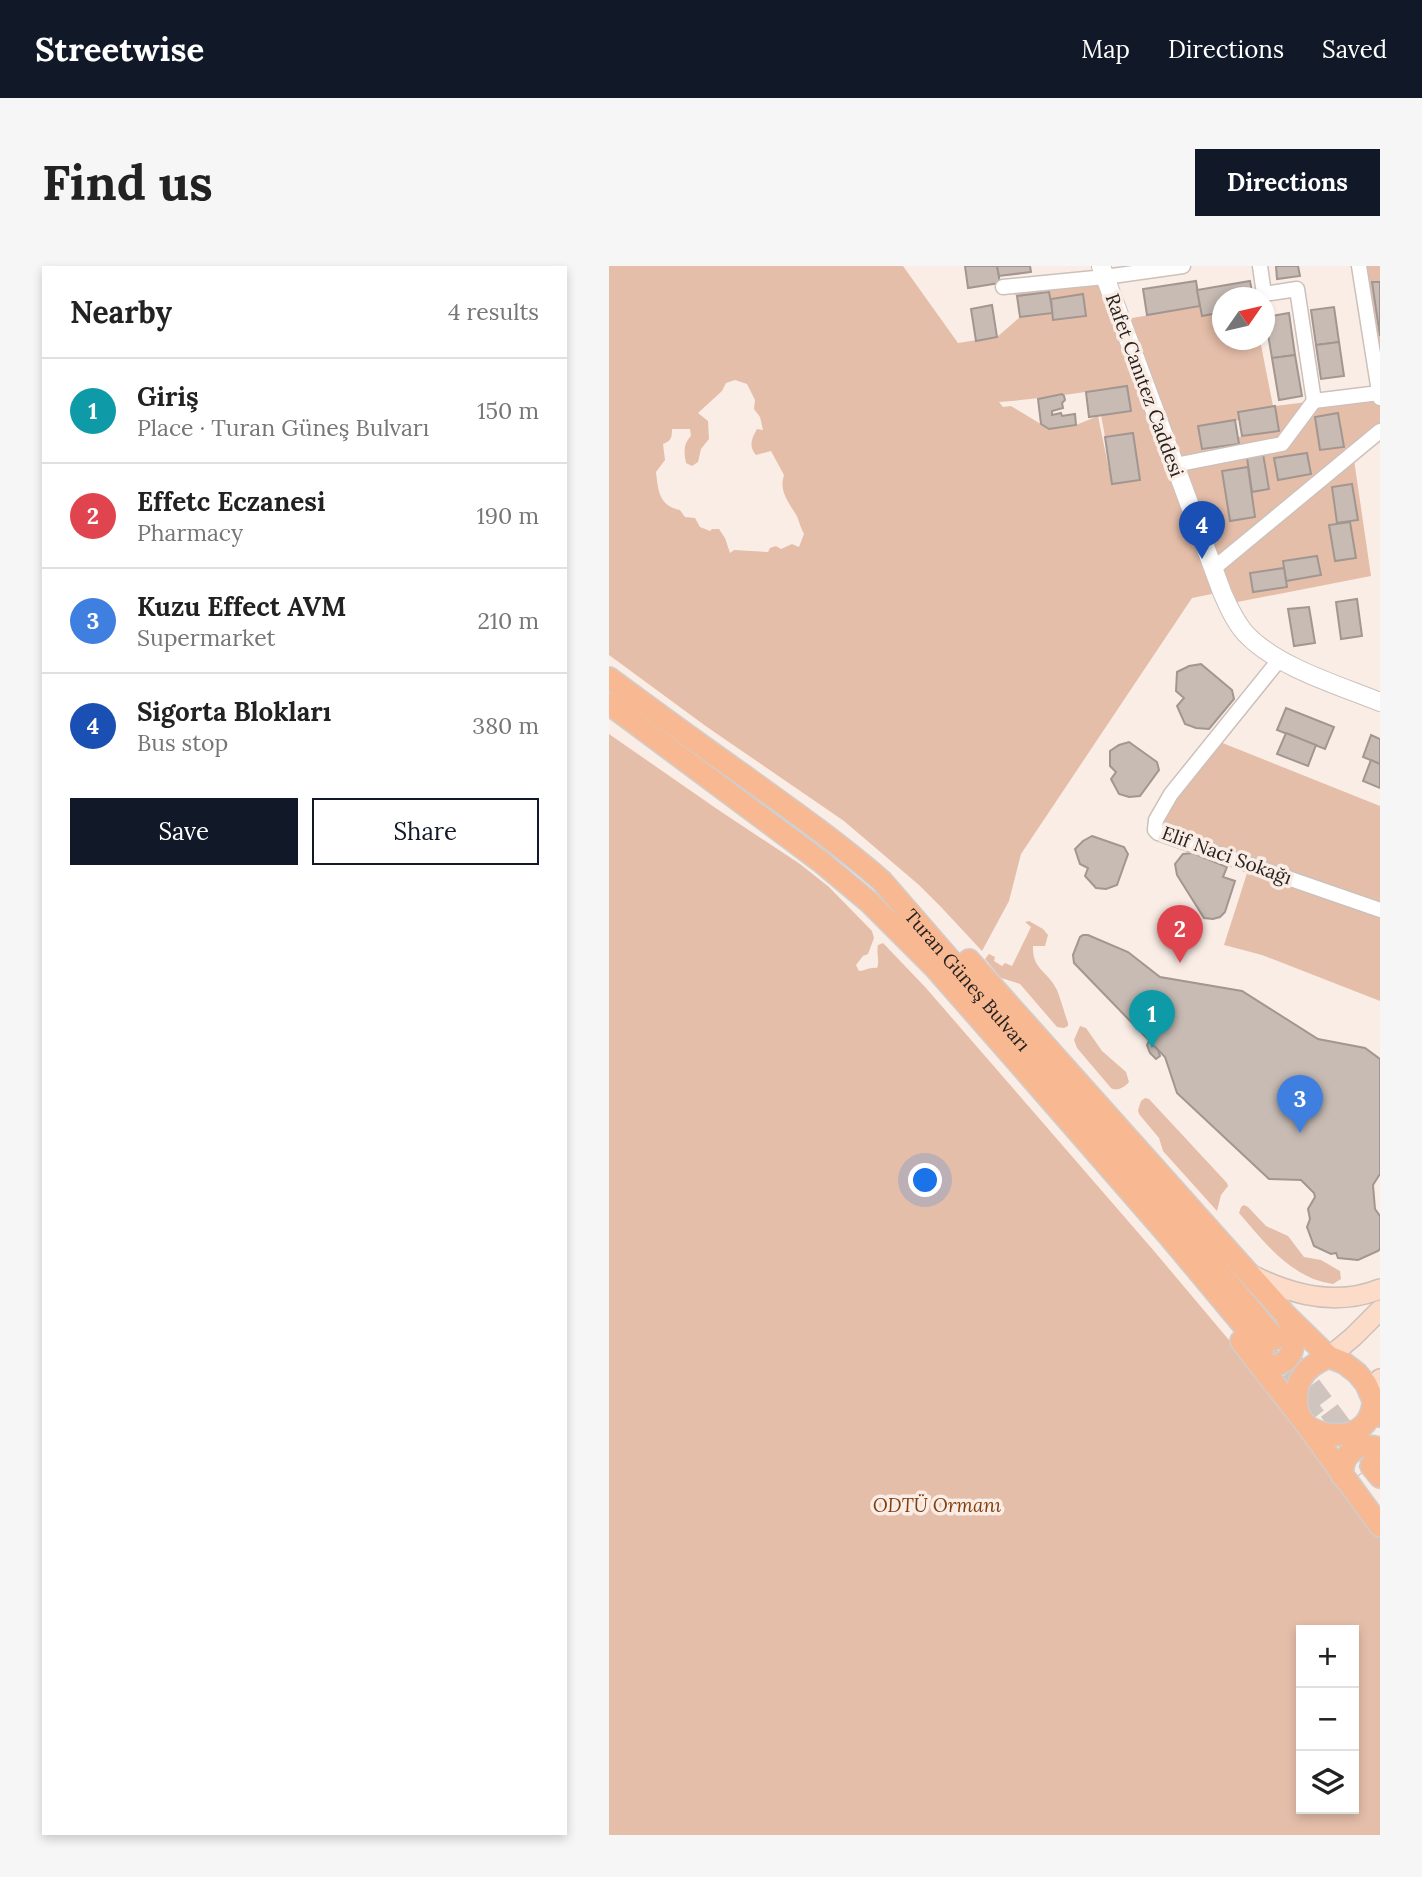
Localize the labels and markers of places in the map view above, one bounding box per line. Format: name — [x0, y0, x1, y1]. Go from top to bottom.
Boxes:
pin: 4 — [1179, 501, 1225, 559]
pin: 2 — [1157, 905, 1203, 963]
pin: 1 — [1129, 990, 1175, 1048]
pin: 3 — [1277, 1075, 1323, 1133]

